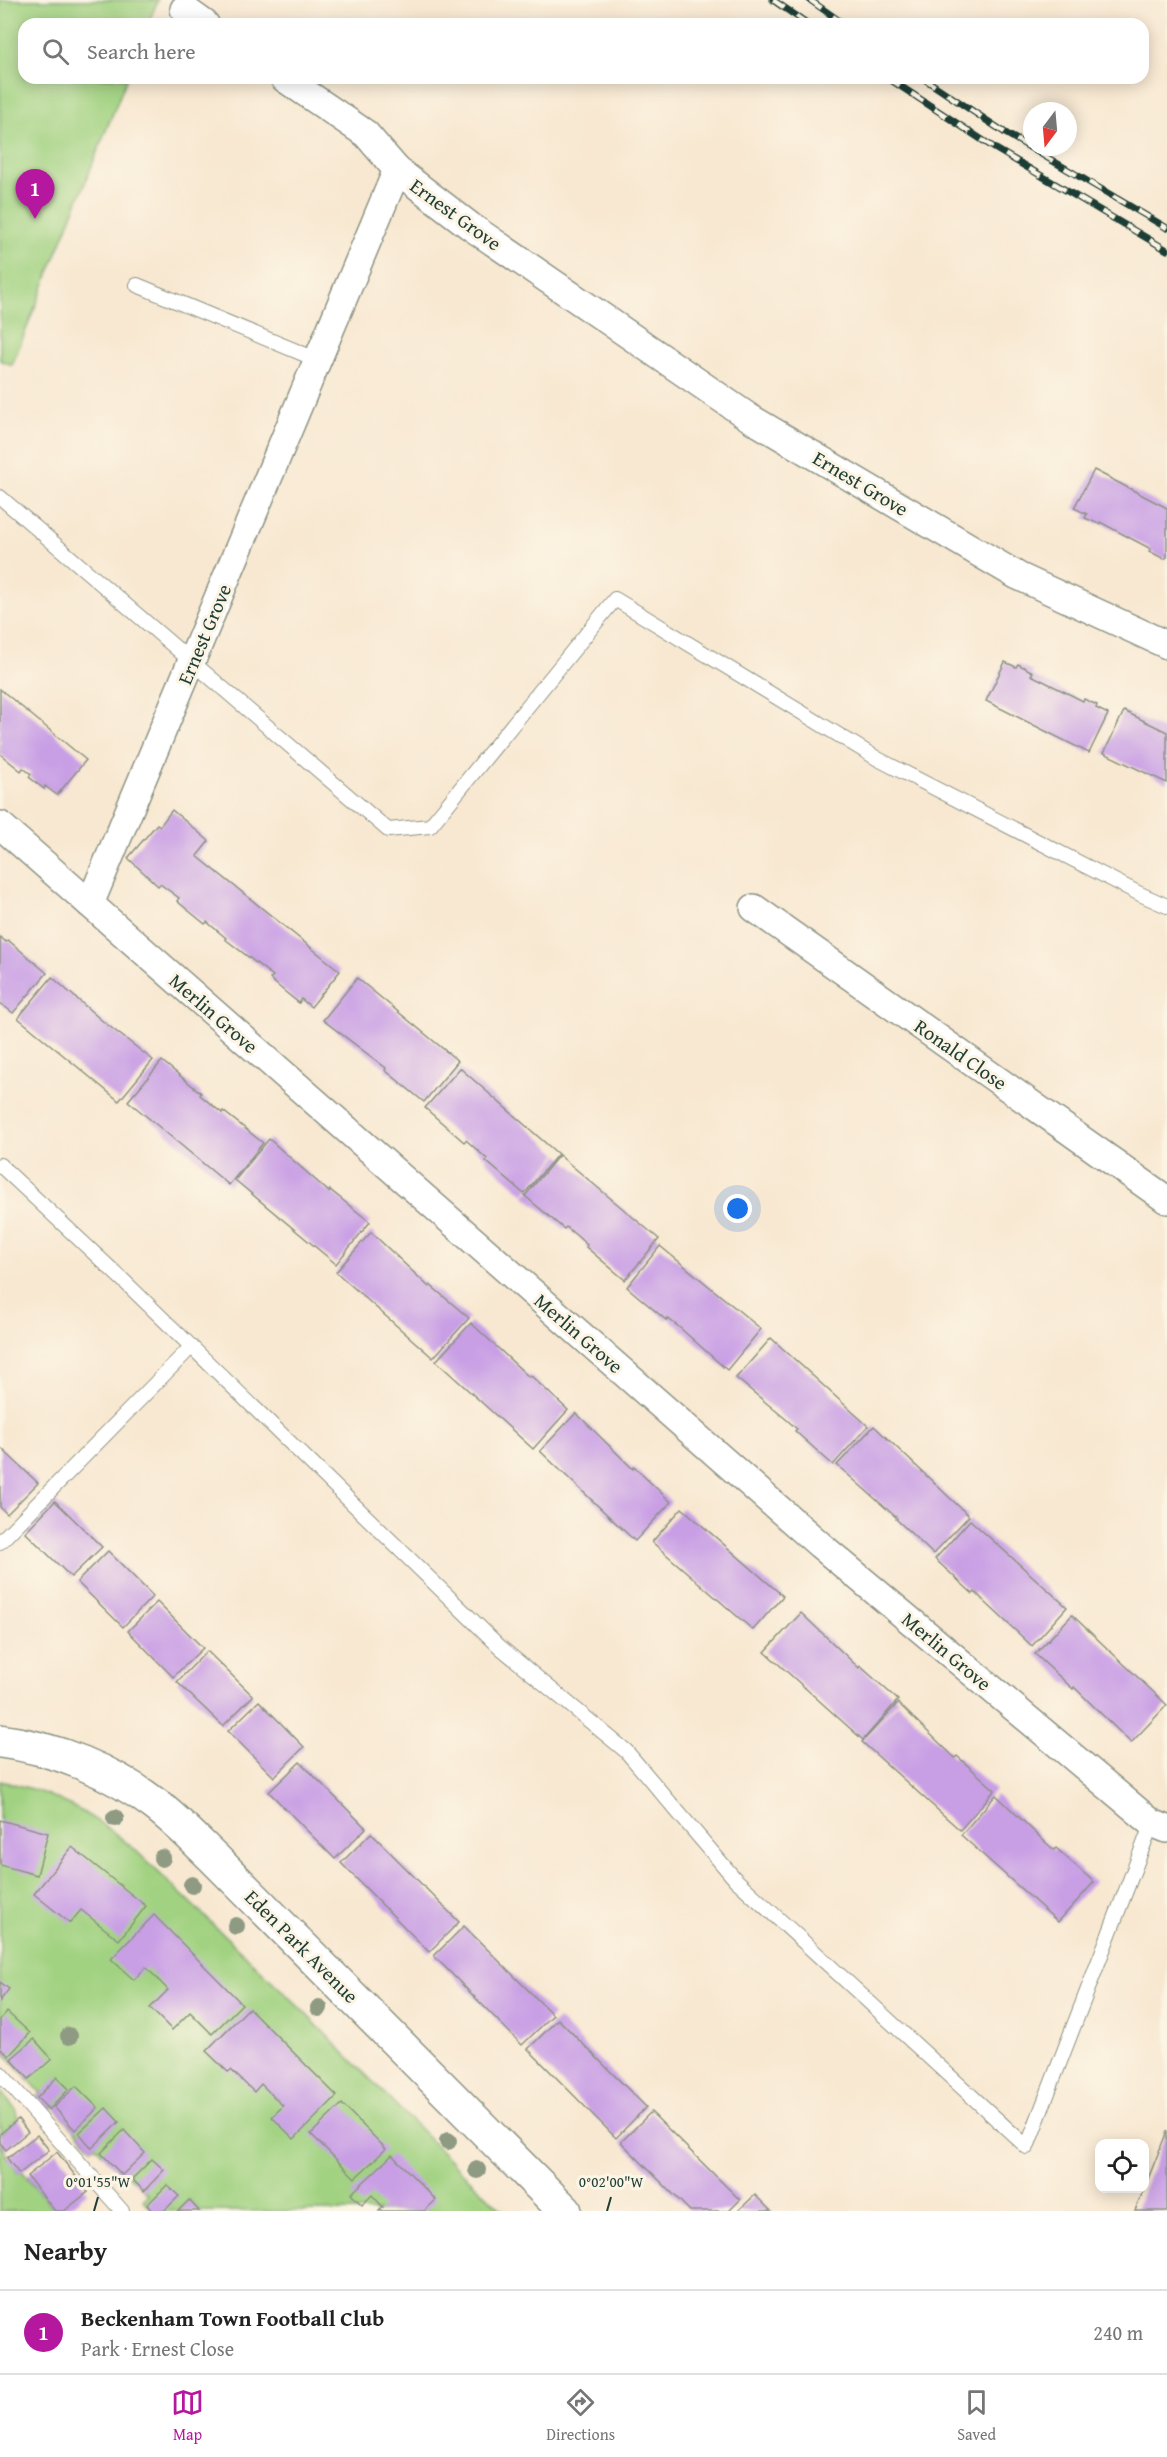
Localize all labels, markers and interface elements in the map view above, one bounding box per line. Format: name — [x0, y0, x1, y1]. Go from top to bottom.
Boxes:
search box — [18, 18, 1149, 84]
icon: search — [39, 35, 72, 68]
text: Search here — [87, 35, 196, 67]
north arrow — [1023, 102, 1077, 156]
pin: 1 — [15, 170, 54, 219]
street label: Ernest Grove — [404, 171, 508, 257]
street label: Ernest Grove — [808, 443, 914, 523]
street label: Ernest Grove — [170, 579, 238, 689]
street label: Merlin Grove — [163, 966, 265, 1060]
street label: Ronald Close — [909, 1011, 1013, 1097]
your location — [723, 1194, 752, 1223]
street label: Merlin Grove — [528, 1286, 630, 1380]
street label: Merlin Grove — [896, 1605, 998, 1697]
street label: Eden Park Avenue — [239, 1883, 365, 2009]
map controls — [1095, 2139, 1149, 2193]
button: locate — [1095, 2139, 1149, 2193]
text: 0°01'55"W — [66, 2171, 131, 2192]
text: 0°02'00"W — [579, 2171, 644, 2192]
text: Nearby — [24, 2231, 107, 2270]
text: Beckenham Town Football Club — [81, 2302, 384, 2334]
text: 1 — [38, 2318, 49, 2347]
text: 240 m — [1093, 2318, 1143, 2347]
text: Park · Ernest Close — [81, 2334, 234, 2363]
tab: Map — [171, 2386, 204, 2446]
tab: Directions — [546, 2386, 615, 2446]
tab: Saved — [957, 2386, 996, 2446]

